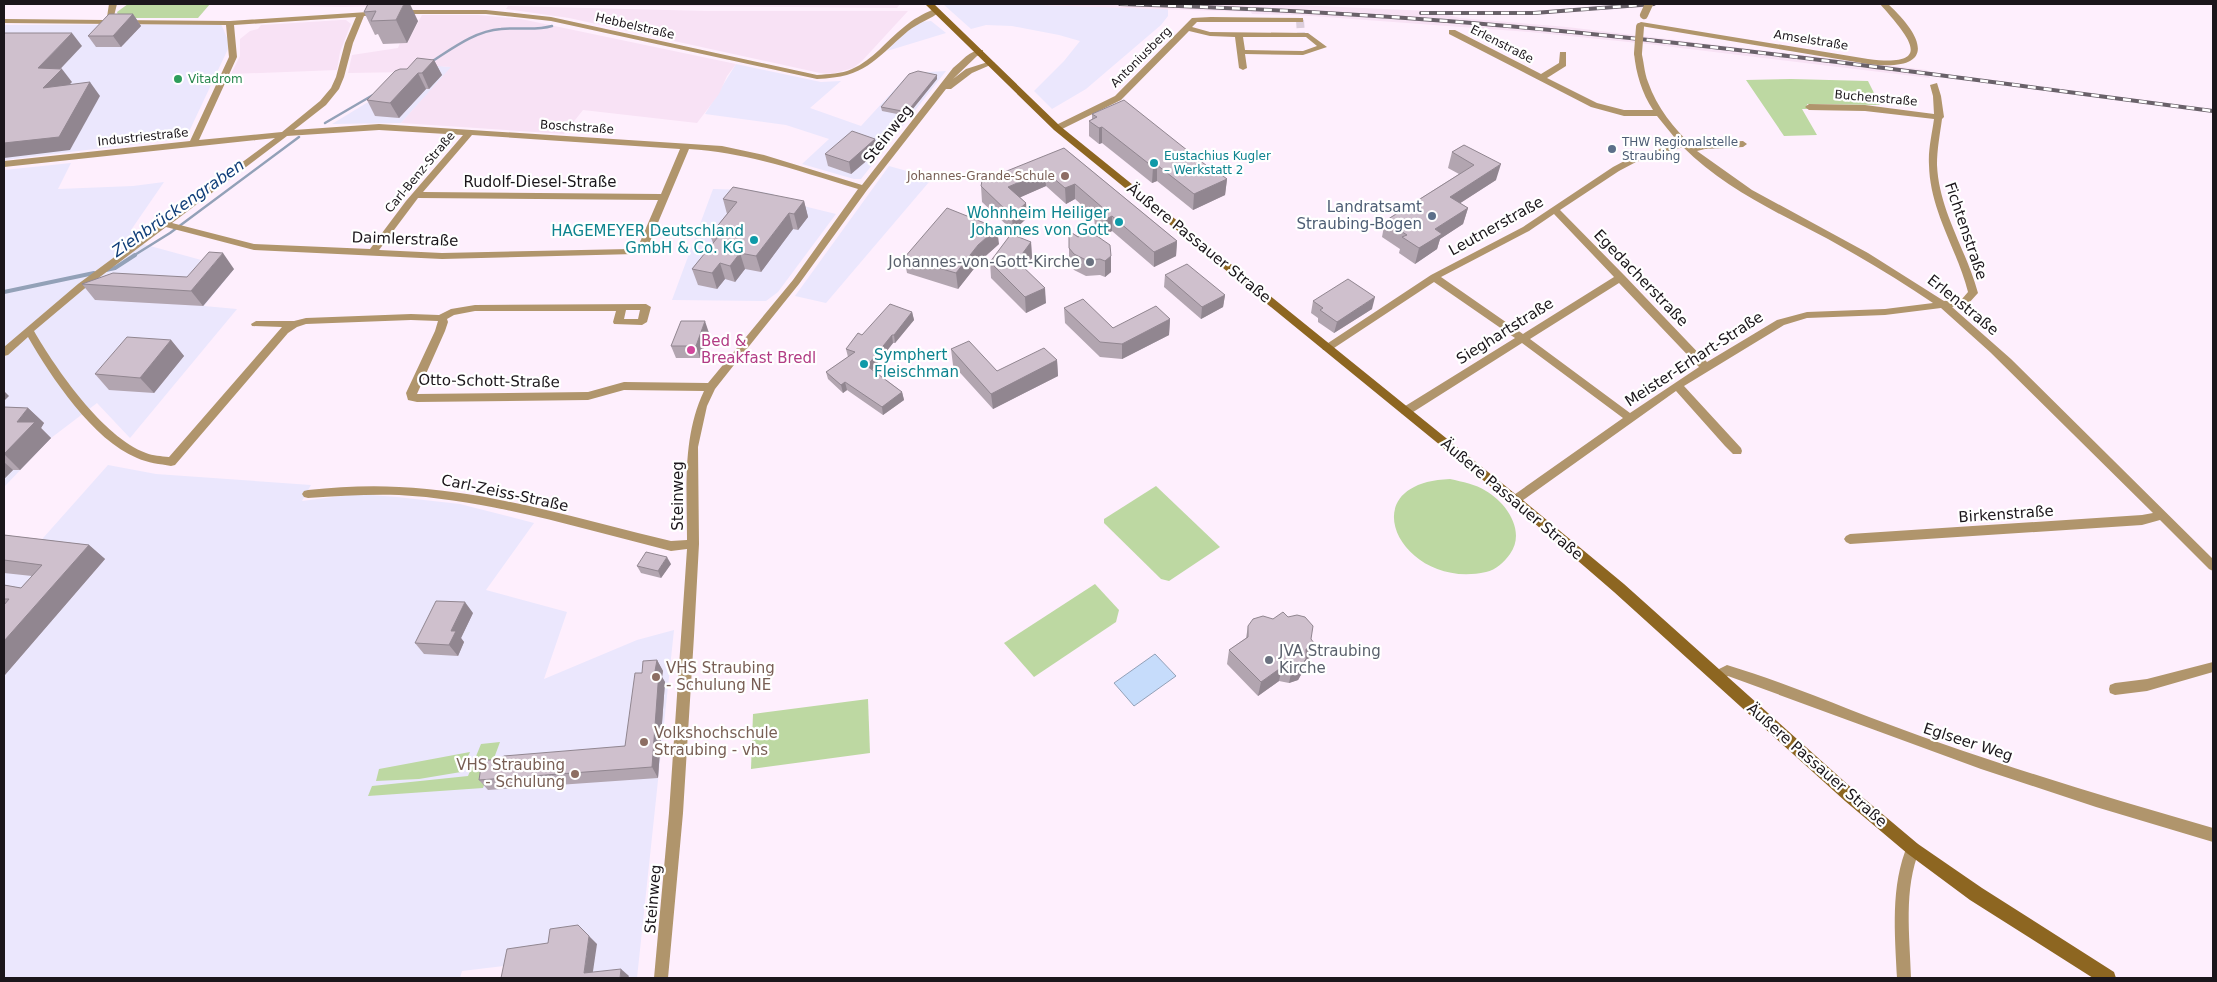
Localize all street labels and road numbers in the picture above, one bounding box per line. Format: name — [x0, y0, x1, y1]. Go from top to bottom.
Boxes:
street label: Hebbelstraße — [594, 10, 676, 42]
street label: Erlenstraße — [1468, 22, 1536, 66]
street label: Antoniusberg — [1108, 24, 1174, 90]
street label: Amselstraße — [1773, 27, 1849, 53]
street label: Buchenstraße — [1834, 87, 1918, 109]
street label: Steinweg — [860, 101, 916, 167]
street label: Boschstraße — [539, 117, 615, 137]
street label: Industriestraße — [97, 125, 189, 149]
street label: Carl-Benz-Straße — [382, 129, 458, 215]
street label: Rudolf-Diesel-Straße — [463, 173, 617, 191]
street label: Äußere Passauer Straße — [1123, 179, 1275, 307]
street label: Fichtenstraße — [1941, 180, 1991, 282]
street label: Leutnerstraße — [1446, 193, 1546, 259]
street label: Egedacherstraße — [1590, 226, 1692, 330]
street label: Daimlerstraße — [351, 228, 459, 250]
street label: Erlenstraße — [1924, 271, 2002, 339]
street label: Sieghartstraße — [1453, 294, 1557, 368]
street label: Meister-Erhart-Straße — [1622, 308, 1766, 410]
street label: Otto-Schott-Straße — [418, 371, 560, 391]
street label: Äußere Passauer Straße — [1437, 434, 1587, 564]
street label: Steinweg — [669, 461, 687, 531]
street label: Carl-Zeiss-Straße — [440, 471, 570, 515]
street label: Birkenstraße — [1958, 502, 2054, 526]
street label: Äußere Passauer Straße — [1743, 698, 1891, 831]
street label: Eglseer Weg — [1921, 719, 2015, 765]
street label: Steinweg — [641, 864, 665, 934]

